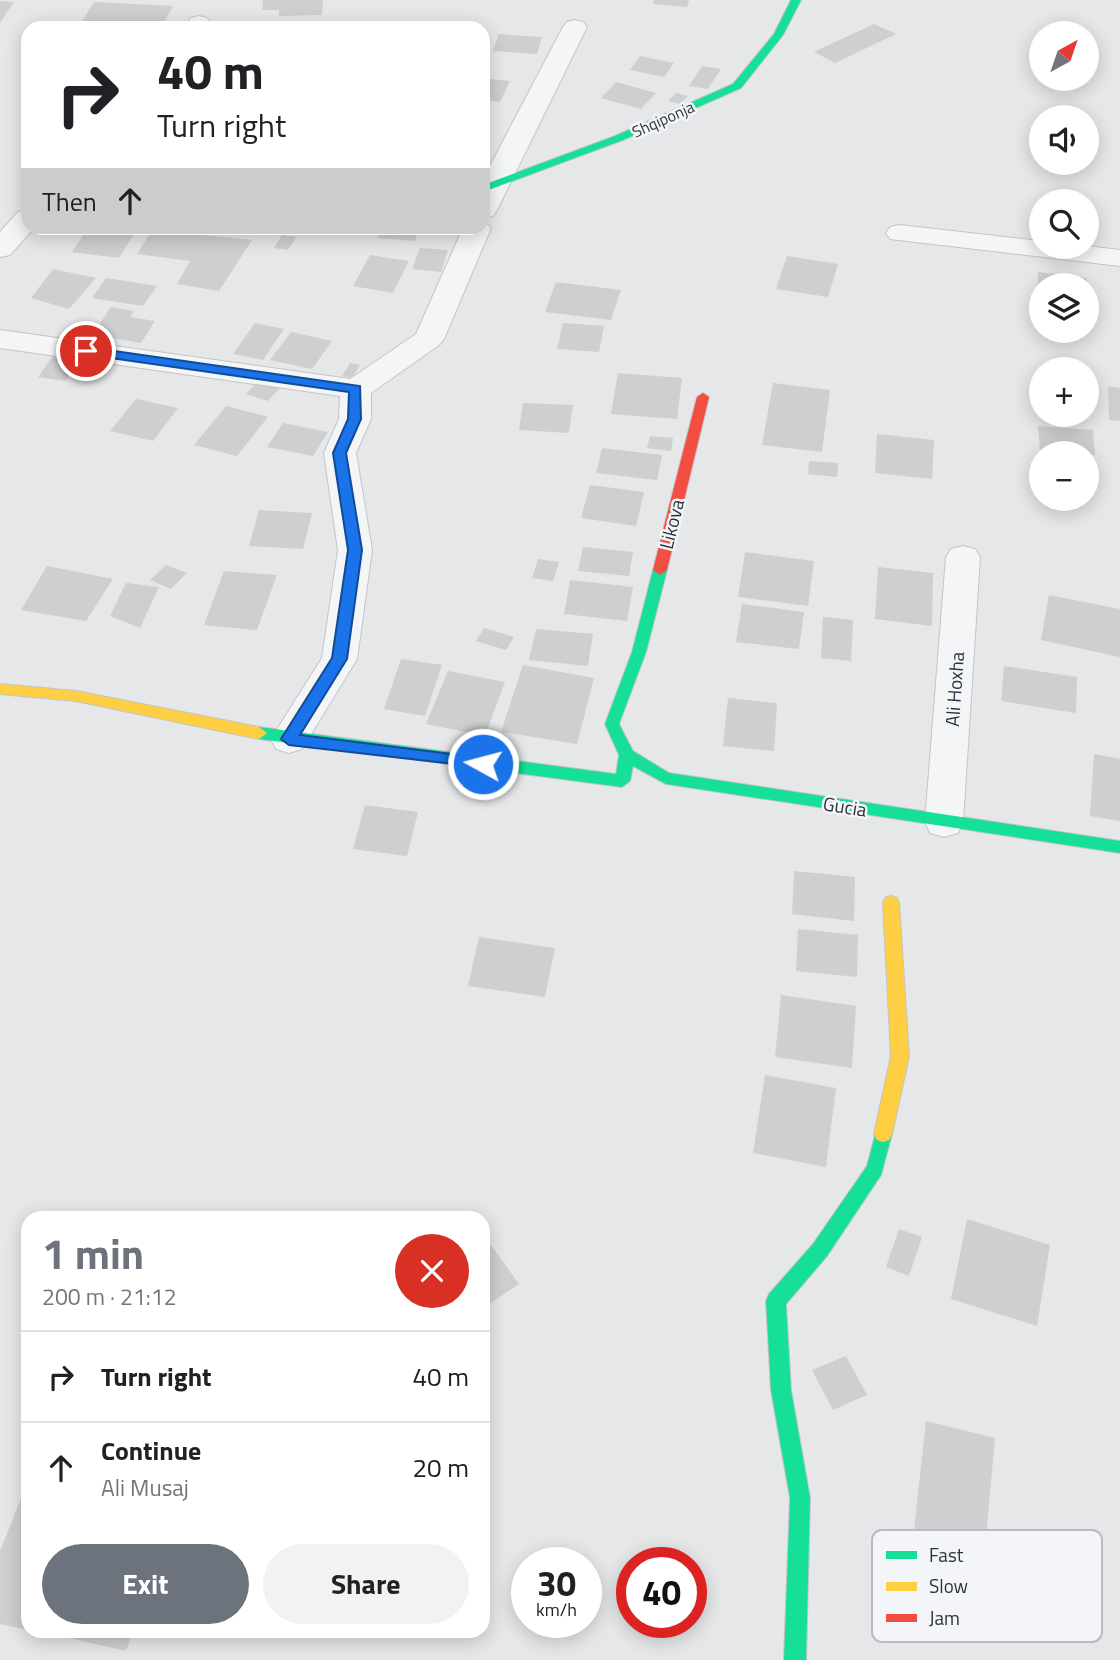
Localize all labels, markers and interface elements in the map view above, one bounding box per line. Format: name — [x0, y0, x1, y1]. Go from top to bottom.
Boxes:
north arrow — [1029, 21, 1099, 91]
map controls — [1029, 21, 1099, 511]
text: 40 m — [157, 33, 264, 108]
icon: right — [42, 49, 133, 140]
street label: Shqiponja — [628, 95, 698, 143]
text: Turn right — [157, 101, 286, 149]
button: sound — [1029, 105, 1099, 175]
text: Then — [42, 182, 97, 221]
icon: ahead — [111, 182, 149, 220]
button: search — [1029, 189, 1099, 259]
button: layers — [1029, 273, 1099, 343]
pin — [56, 321, 116, 381]
icon: arrive — [67, 332, 105, 370]
button: + — [1029, 357, 1099, 427]
button: − — [1029, 441, 1099, 511]
street label: Likova — [651, 496, 691, 552]
street label: Ali Hoxha — [937, 650, 971, 727]
position arrow — [446, 727, 520, 801]
street label: Gucia — [821, 788, 869, 824]
text: 1 min — [42, 1221, 144, 1285]
button: close — [395, 1234, 469, 1308]
text: 200 m · 21:12 — [42, 1279, 177, 1314]
text: Turn right — [101, 1357, 212, 1396]
text: 40 m — [412, 1357, 469, 1396]
icon: right — [42, 1358, 80, 1396]
text: Continue — [101, 1431, 201, 1470]
text: 20 m — [412, 1448, 469, 1487]
icon: ahead — [42, 1449, 80, 1487]
text: Ali Musaj — [101, 1470, 189, 1505]
legend — [872, 1530, 1102, 1642]
text: Fast — [929, 1540, 964, 1569]
button: Exit — [42, 1544, 249, 1624]
button: Share — [263, 1544, 469, 1624]
speed limit sign: 40 — [616, 1547, 707, 1638]
text: 30 — [537, 1556, 576, 1610]
text: Slow — [929, 1571, 968, 1600]
text: km/h — [536, 1596, 577, 1623]
text: Jam — [929, 1603, 960, 1632]

